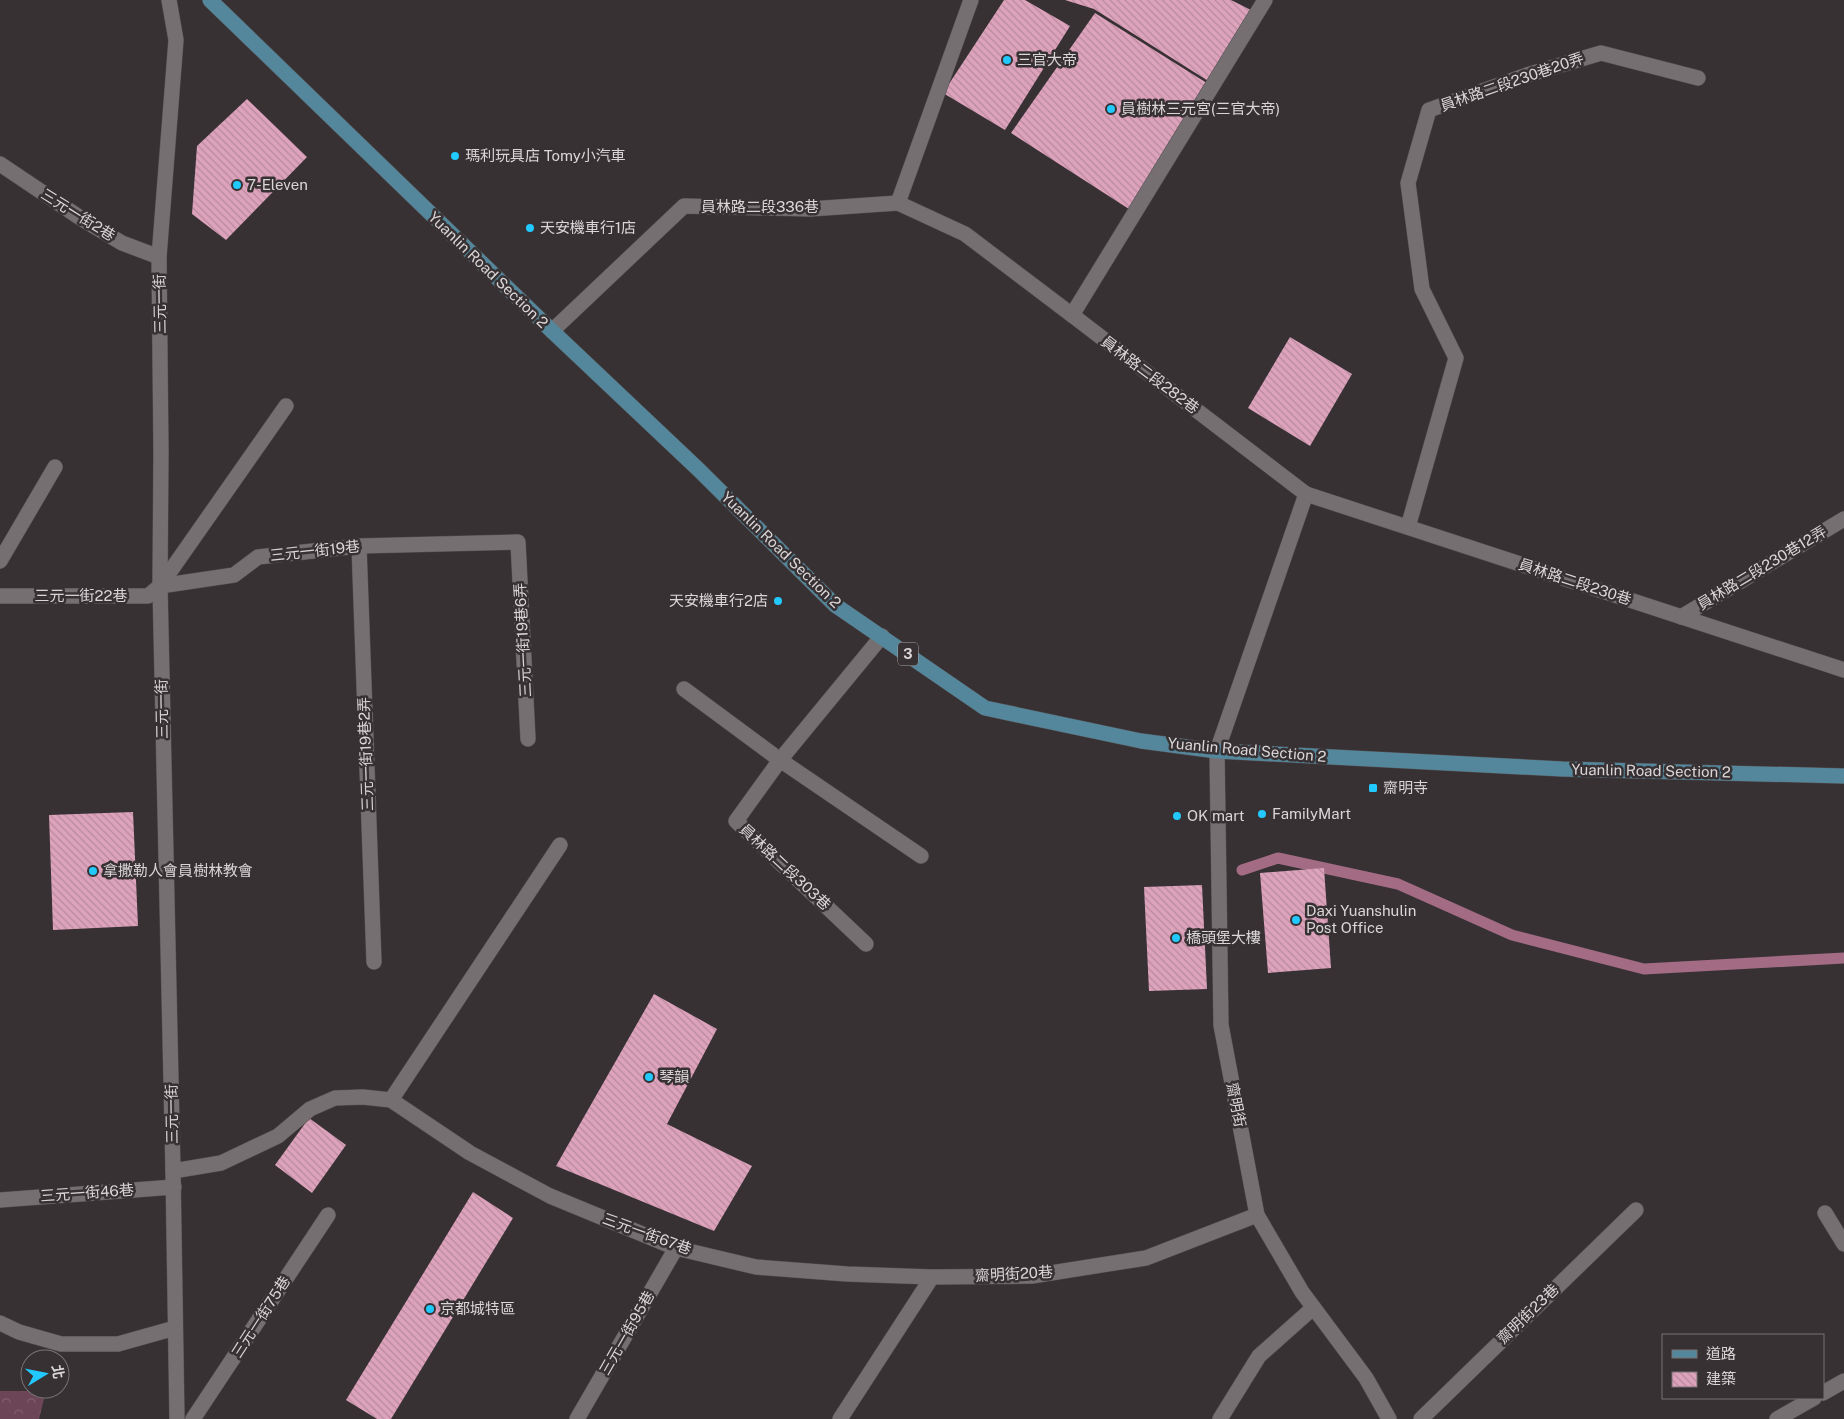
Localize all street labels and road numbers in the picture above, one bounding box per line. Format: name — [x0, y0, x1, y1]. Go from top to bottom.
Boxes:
street label: 員林路二段230巷20弄 — [1438, 49, 1586, 114]
street label: 三元一街2巷 — [38, 185, 118, 244]
street label: 員林路二段336巷 — [701, 198, 819, 215]
street label: Yuanlin Road Section 2 — [425, 208, 552, 331]
street label: 三元一街 — [150, 274, 169, 334]
street label: 員林路二段282巷 — [1098, 332, 1202, 417]
street label: Yuanlin Road Section 2 — [718, 488, 845, 611]
street label: 員林路二段230巷12弄 — [1694, 522, 1829, 613]
street label: 三元一街19巷 — [269, 537, 361, 564]
street label: 員林路二段230巷 — [1517, 555, 1634, 608]
street label: 三元一街19巷6弄 — [511, 582, 534, 698]
street label: 三元一街22巷 — [35, 587, 127, 604]
road number: 3 — [898, 642, 918, 666]
street label: 三元一街 — [152, 679, 171, 739]
street label: 三元一街19巷2弄 — [355, 697, 376, 811]
street label: Yuanlin Road Section 2 — [1167, 734, 1327, 765]
street label: Yuanlin Road Section 2 — [1571, 761, 1731, 780]
street label: 員林路二段303巷 — [736, 820, 834, 913]
street label: 齋明街 — [1224, 1081, 1249, 1129]
street label: 三元一街 — [162, 1084, 181, 1144]
street label: 三元一街46巷 — [40, 1181, 134, 1204]
street label: 三元一街67巷 — [601, 1210, 694, 1257]
street label: 齋明街20巷 — [975, 1263, 1053, 1284]
street label: 三元一街75巷 — [228, 1273, 293, 1361]
street label: 齋明街23巷 — [1494, 1280, 1562, 1347]
street label: 三元一街95巷 — [596, 1288, 657, 1378]

